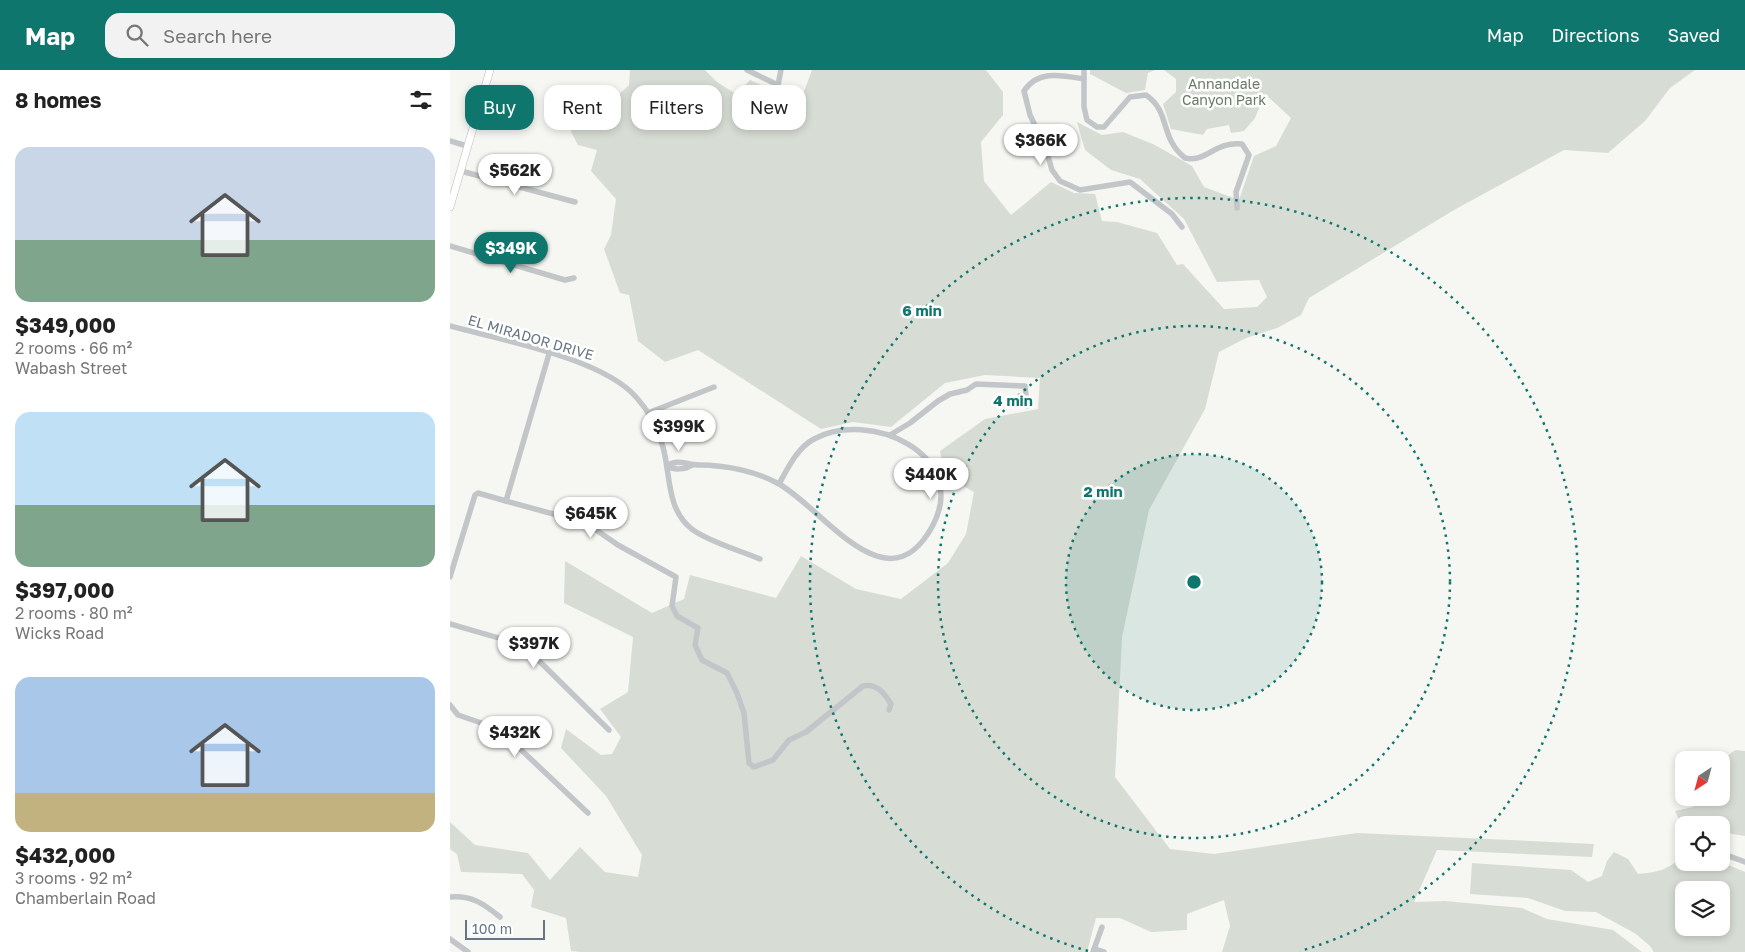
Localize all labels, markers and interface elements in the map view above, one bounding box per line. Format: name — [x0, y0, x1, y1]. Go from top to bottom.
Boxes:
search box — [105, 13, 455, 58]
text: Map — [25, 21, 75, 50]
icon: search — [123, 21, 151, 49]
text: Search here — [163, 24, 272, 47]
text: Map — [1487, 24, 1523, 46]
text: Directions — [1551, 24, 1639, 46]
text: Saved — [1667, 24, 1720, 46]
park label: Annandale Canyon Park — [1182, 75, 1266, 108]
chip: Buy — [465, 85, 534, 130]
chip: Rent — [544, 85, 621, 130]
chip: Filters — [631, 85, 722, 130]
chip: New — [732, 85, 806, 130]
icon: filters — [407, 86, 435, 114]
text: 8 homes — [15, 87, 102, 113]
pin: $366K — [1006, 124, 1076, 166]
text: $366K — [1015, 130, 1067, 150]
pin: $562K — [480, 154, 550, 196]
text: $562K — [489, 160, 541, 180]
icon: home — [180, 180, 270, 270]
pin: $349K — [476, 232, 546, 274]
text: $349K — [485, 238, 537, 258]
text: 6 min — [902, 301, 942, 319]
street label: EL MIRADOR DRIVE — [466, 311, 596, 363]
text: $349,000 — [15, 312, 116, 338]
text: 2 rooms · 66 m² — [15, 338, 132, 358]
text: Wabash Street — [15, 358, 127, 378]
text: 4 min — [993, 391, 1033, 409]
pin: $399K — [644, 410, 714, 452]
text: $399K — [653, 416, 705, 436]
icon: home — [180, 445, 270, 535]
pin: $440K — [896, 458, 966, 500]
text: $440K — [905, 464, 957, 484]
text: 2 min — [1083, 482, 1123, 500]
pin: $645K — [556, 496, 626, 539]
text: $645K — [565, 503, 617, 523]
centre of rings — [1185, 573, 1203, 591]
text: $397,000 — [15, 577, 114, 603]
text: 2 rooms · 80 m² — [15, 603, 133, 623]
text: Wicks Road — [15, 623, 104, 643]
pin: $397K — [499, 626, 569, 669]
text: $397K — [509, 633, 559, 653]
icon: home — [180, 710, 270, 800]
pin: $432K — [480, 716, 550, 758]
text: $432K — [489, 722, 541, 742]
north arrow — [1675, 751, 1730, 806]
map controls — [1675, 751, 1730, 936]
button: locate — [1675, 816, 1730, 871]
text: $432,000 — [15, 842, 116, 868]
text: 3 rooms · 92 m² — [15, 868, 132, 888]
button: layers — [1675, 881, 1730, 936]
text: Chamberlain Road — [15, 888, 156, 908]
scale bar — [465, 917, 545, 940]
text: 100 m — [472, 920, 512, 937]

